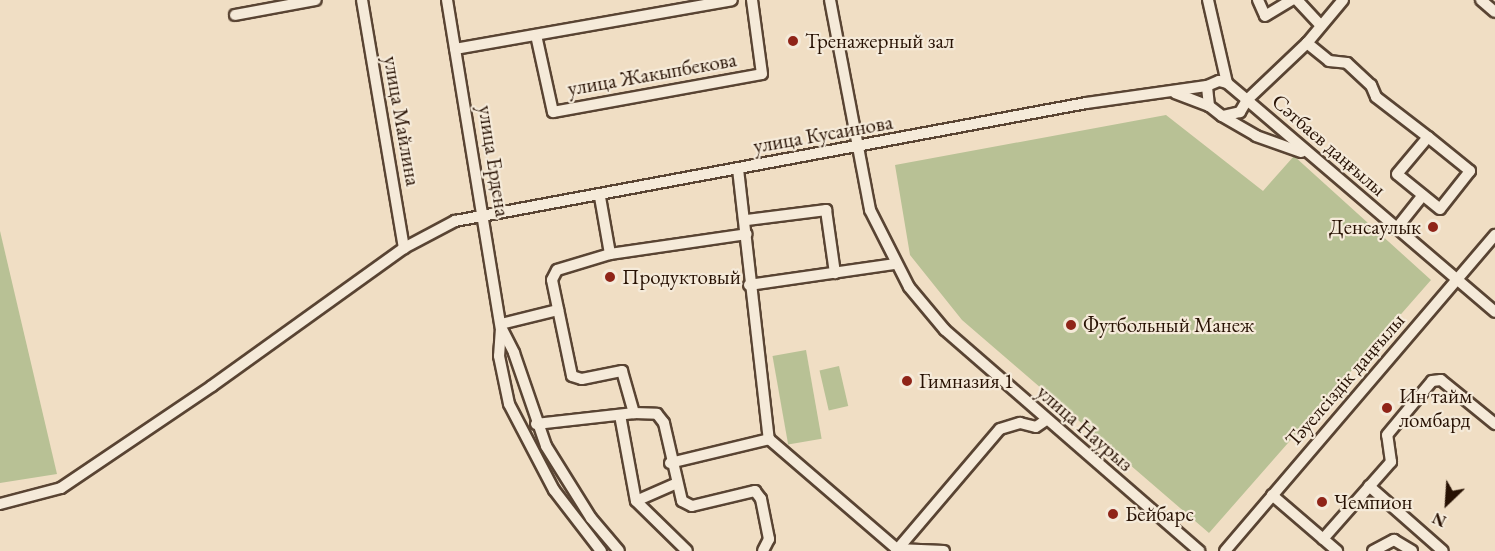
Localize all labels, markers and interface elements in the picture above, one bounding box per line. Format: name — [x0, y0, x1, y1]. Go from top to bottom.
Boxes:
place label: Тренажерный зал — [805, 28, 954, 54]
marker: Тренажерный зал — [786, 34, 800, 48]
street label: улица Жакыпбекова — [566, 47, 738, 101]
street label: улица Майлина — [378, 54, 426, 188]
street label: Сәтбаев даңғылы — [1267, 89, 1391, 201]
street label: улица Ердена — [473, 103, 515, 219]
street label: улица Кусаинова — [751, 109, 895, 159]
place label: Денсаулык — [1329, 214, 1421, 240]
marker: Денсаулык — [1426, 220, 1440, 234]
place label: Продуктовый — [622, 264, 741, 290]
marker: Продуктовый — [603, 270, 617, 284]
street label: Тәуелсіздік даңғылы — [1280, 308, 1410, 452]
place label: Футбольный Манеж — [1083, 312, 1254, 338]
marker: Футбольный Манеж — [1064, 318, 1078, 332]
place label: Гимназия 1 — [919, 368, 1014, 394]
marker: Гимназия 1 — [900, 374, 914, 388]
street label: улица Наурыз — [1032, 379, 1138, 477]
place label: Ин тайм ломбард — [1399, 383, 1472, 433]
marker: Ин тайм ломбард — [1380, 401, 1394, 415]
north arrow — [1417, 473, 1477, 533]
place label: Чемпион — [1334, 489, 1413, 515]
marker: Чемпион — [1315, 495, 1329, 509]
place label: Бейбарс — [1125, 501, 1194, 527]
marker: Бейбарс — [1106, 507, 1120, 521]
text: N — [1429, 508, 1449, 532]

